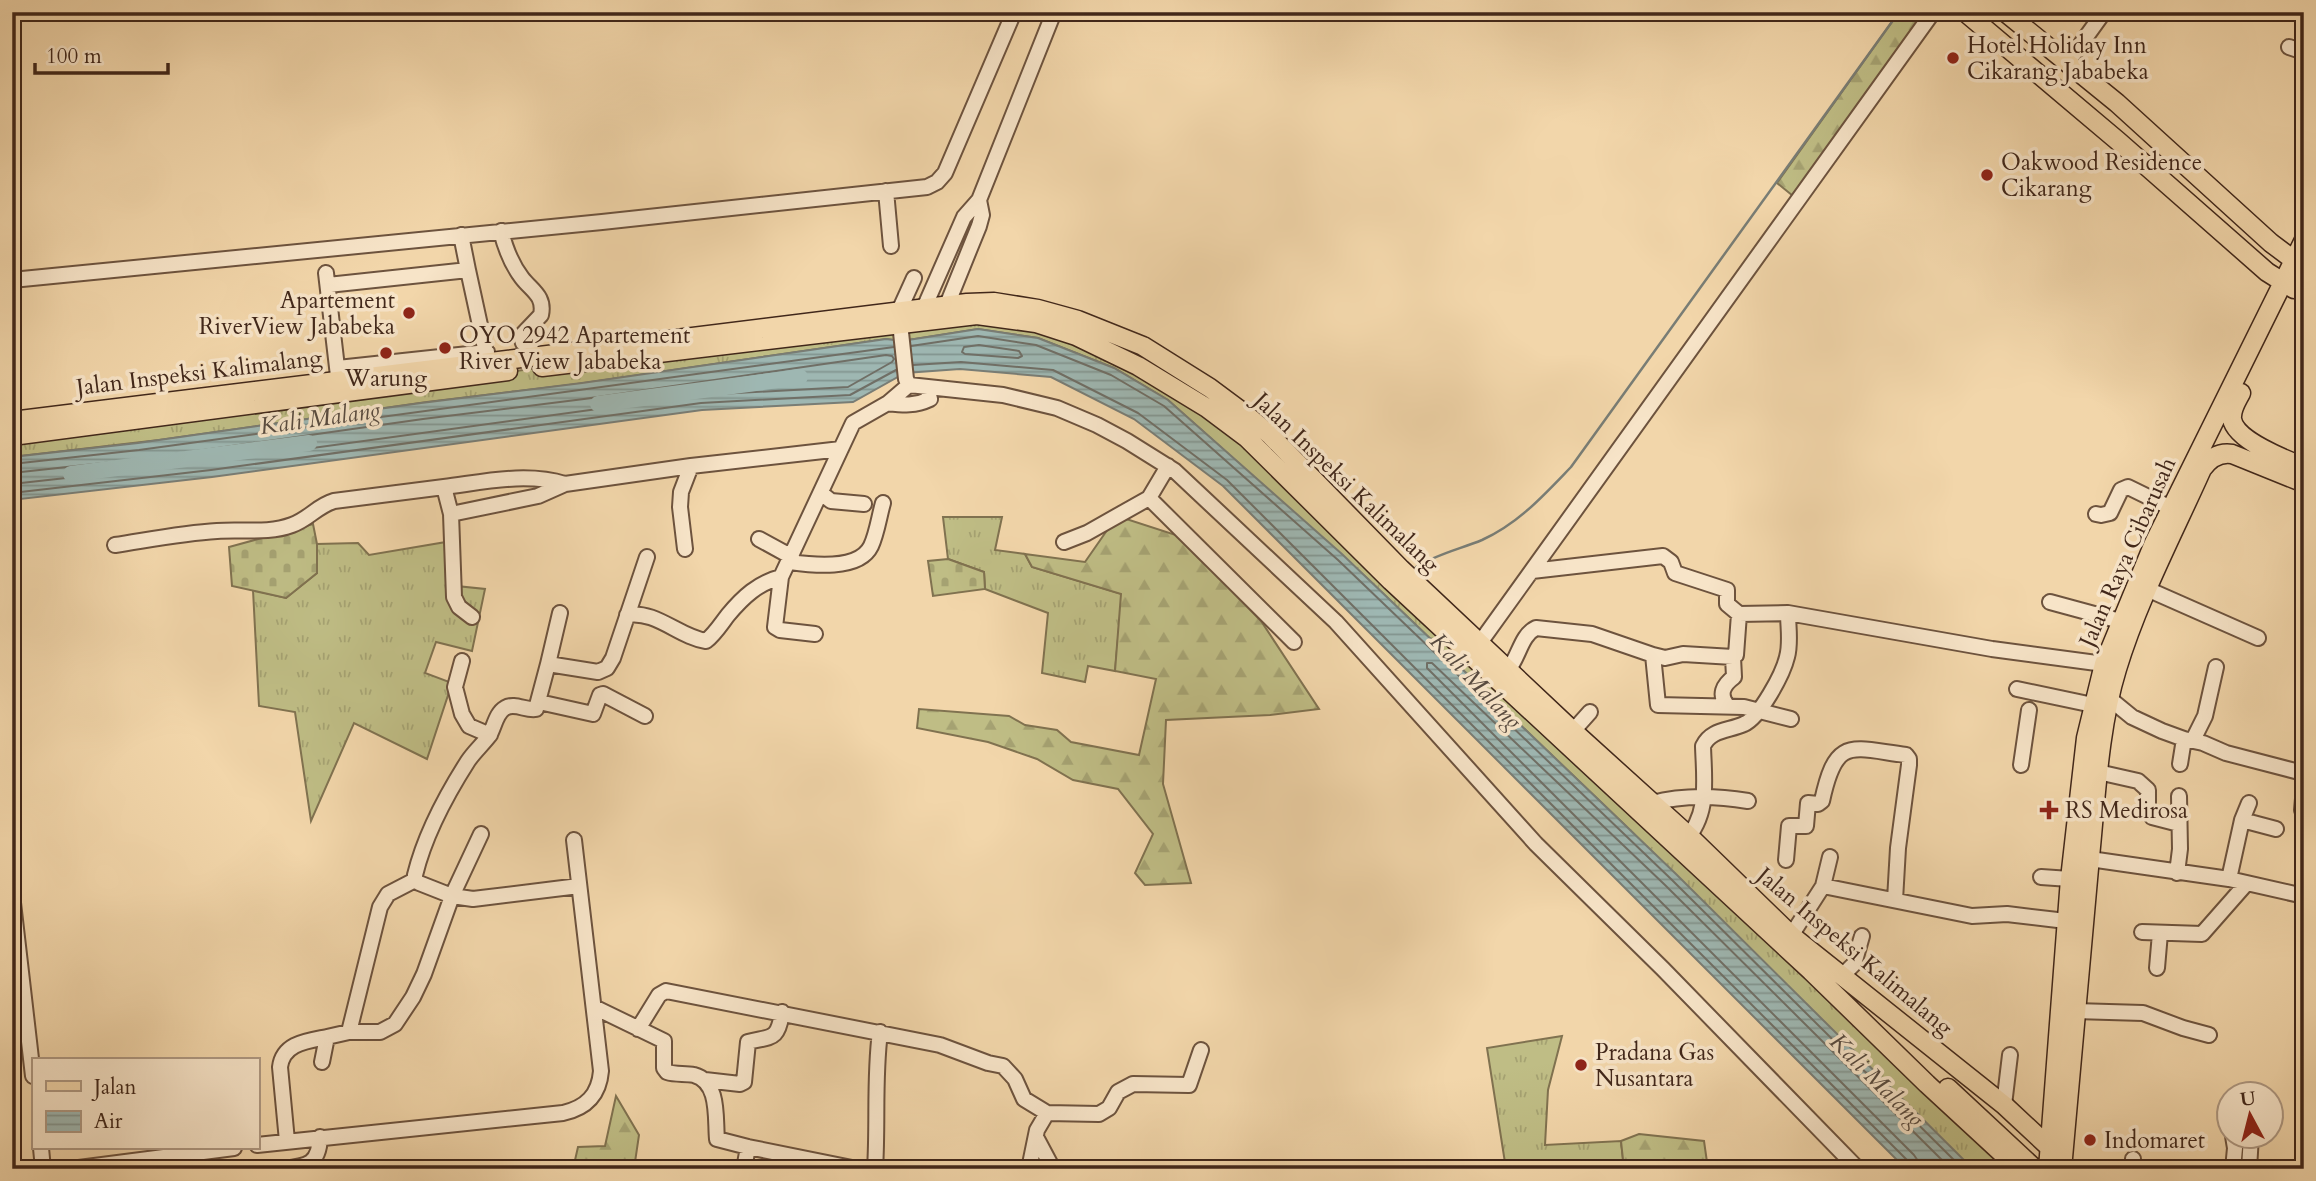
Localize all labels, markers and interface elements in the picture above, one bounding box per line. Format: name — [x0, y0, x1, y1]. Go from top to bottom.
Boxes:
place label: Hotel Holiday Inn Cikarang Jababeka — [1967, 30, 2149, 87]
scale bar — [35, 32, 168, 76]
text: 100 m — [46, 42, 102, 71]
marker: Hotel Holiday Inn Cikarang Jababeka — [1945, 50, 1961, 66]
place label: Oakwood Residence Cikarang — [2001, 147, 2202, 204]
marker: Oakwood Residence Cikarang — [1979, 167, 1995, 183]
place label: Apartement RiverView Jababeka — [199, 285, 395, 342]
marker: Apartement RiverView Jababeka — [401, 305, 417, 321]
place label: OYO 2942 Apartement River View Jababeka — [459, 320, 690, 377]
marker: OYO 2942 Apartement River View Jababeka — [437, 340, 453, 356]
street label: Jalan Inspeksi Kalimalang — [71, 342, 324, 403]
marker: Warung — [378, 345, 394, 361]
place label: Warung — [344, 363, 427, 394]
street label: Jalan Inspeksi Kalimalang — [1245, 383, 1446, 579]
water label: Kali Malang — [258, 394, 383, 443]
street label: Jalan Raya Cibarusah — [2070, 452, 2183, 655]
water label: Kali Malang — [1422, 626, 1529, 737]
place label: RS Medirosa — [2065, 795, 2188, 826]
marker: RS Medirosa — [2039, 800, 2059, 820]
street label: Jalan Inspeksi Kalimalang — [1748, 858, 1959, 1043]
water label: Kali Malang — [1822, 1026, 1931, 1135]
place label: Pradana Gas Nusantara — [1595, 1037, 1714, 1094]
marker: Pradana Gas Nusantara — [1573, 1057, 1589, 1073]
legend — [32, 1058, 259, 1150]
text: Jalan — [91, 1073, 137, 1102]
north arrow — [2214, 1080, 2284, 1150]
text: U — [2239, 1085, 2258, 1113]
text: Air — [94, 1107, 123, 1136]
place label: Indomaret — [2104, 1125, 2205, 1156]
marker: Indomaret — [2082, 1132, 2098, 1148]

